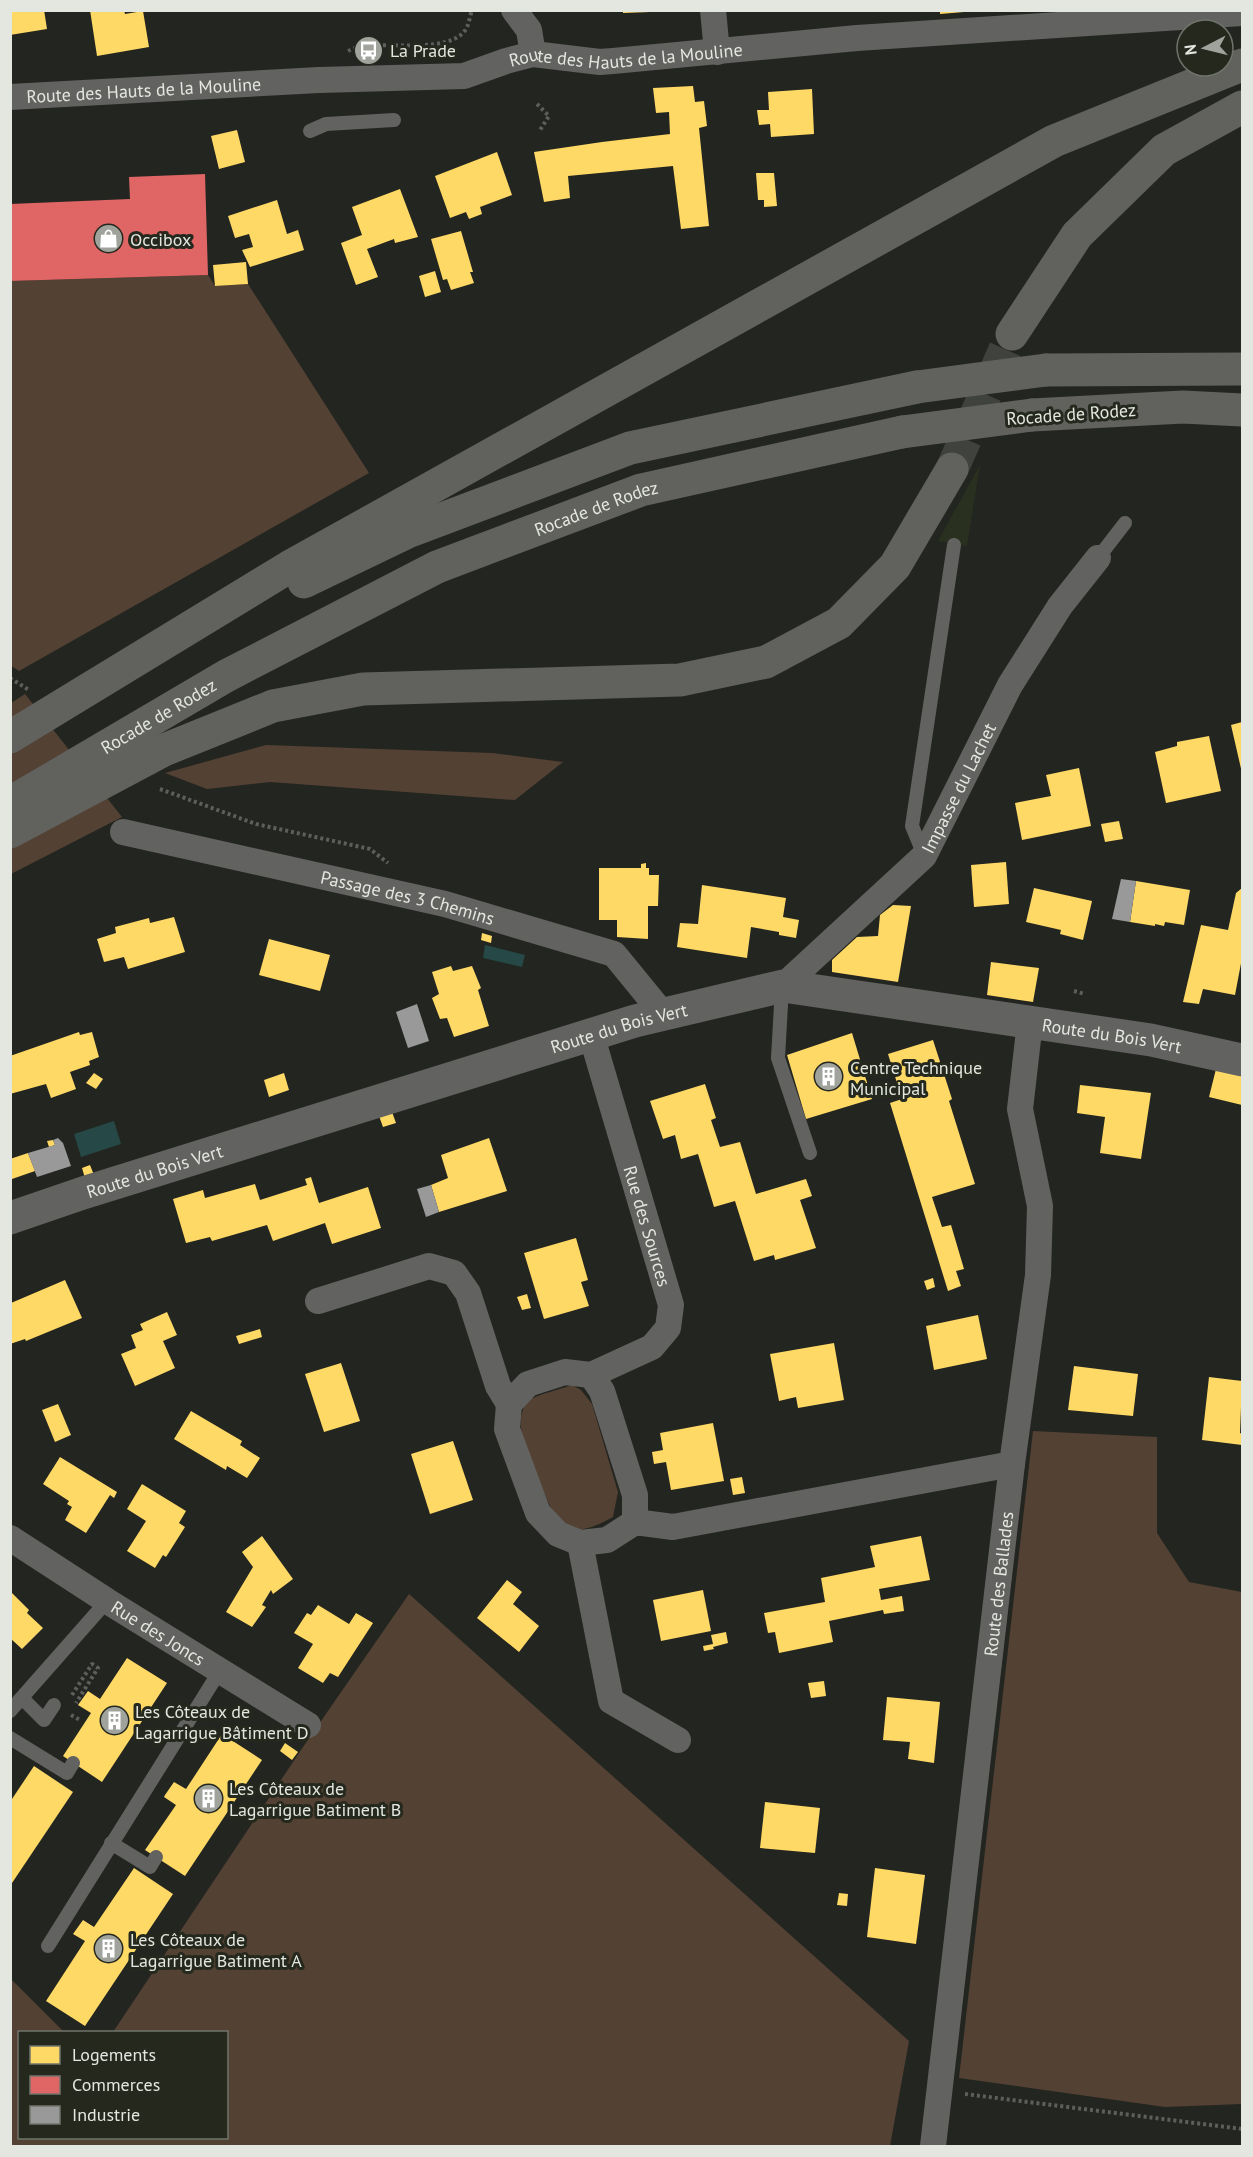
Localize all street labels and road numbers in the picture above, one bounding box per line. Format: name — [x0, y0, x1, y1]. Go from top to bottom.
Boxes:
street label: Route des Hauts de la Mouline — [506, 37, 743, 73]
street label: Route des Hauts de la Mouline — [26, 72, 262, 108]
street label: Rocade de Rodez — [1005, 398, 1137, 430]
street label: Rocade de Rodez — [531, 475, 660, 541]
street label: Rocade de Rodez — [96, 673, 220, 759]
street label: Impasse du Lachet — [916, 719, 1001, 857]
street label: Passage des 3 Chemins — [319, 865, 497, 930]
street label: Route du Bois Vert — [548, 998, 690, 1058]
street label: Route du Bois Vert — [1040, 1013, 1184, 1058]
street label: Route du Bois Vert — [84, 1139, 225, 1203]
street label: Rue des Sources — [619, 1163, 676, 1289]
street label: Route des Ballades — [978, 1510, 1018, 1657]
street label: Rue des Joncs — [107, 1595, 209, 1670]

